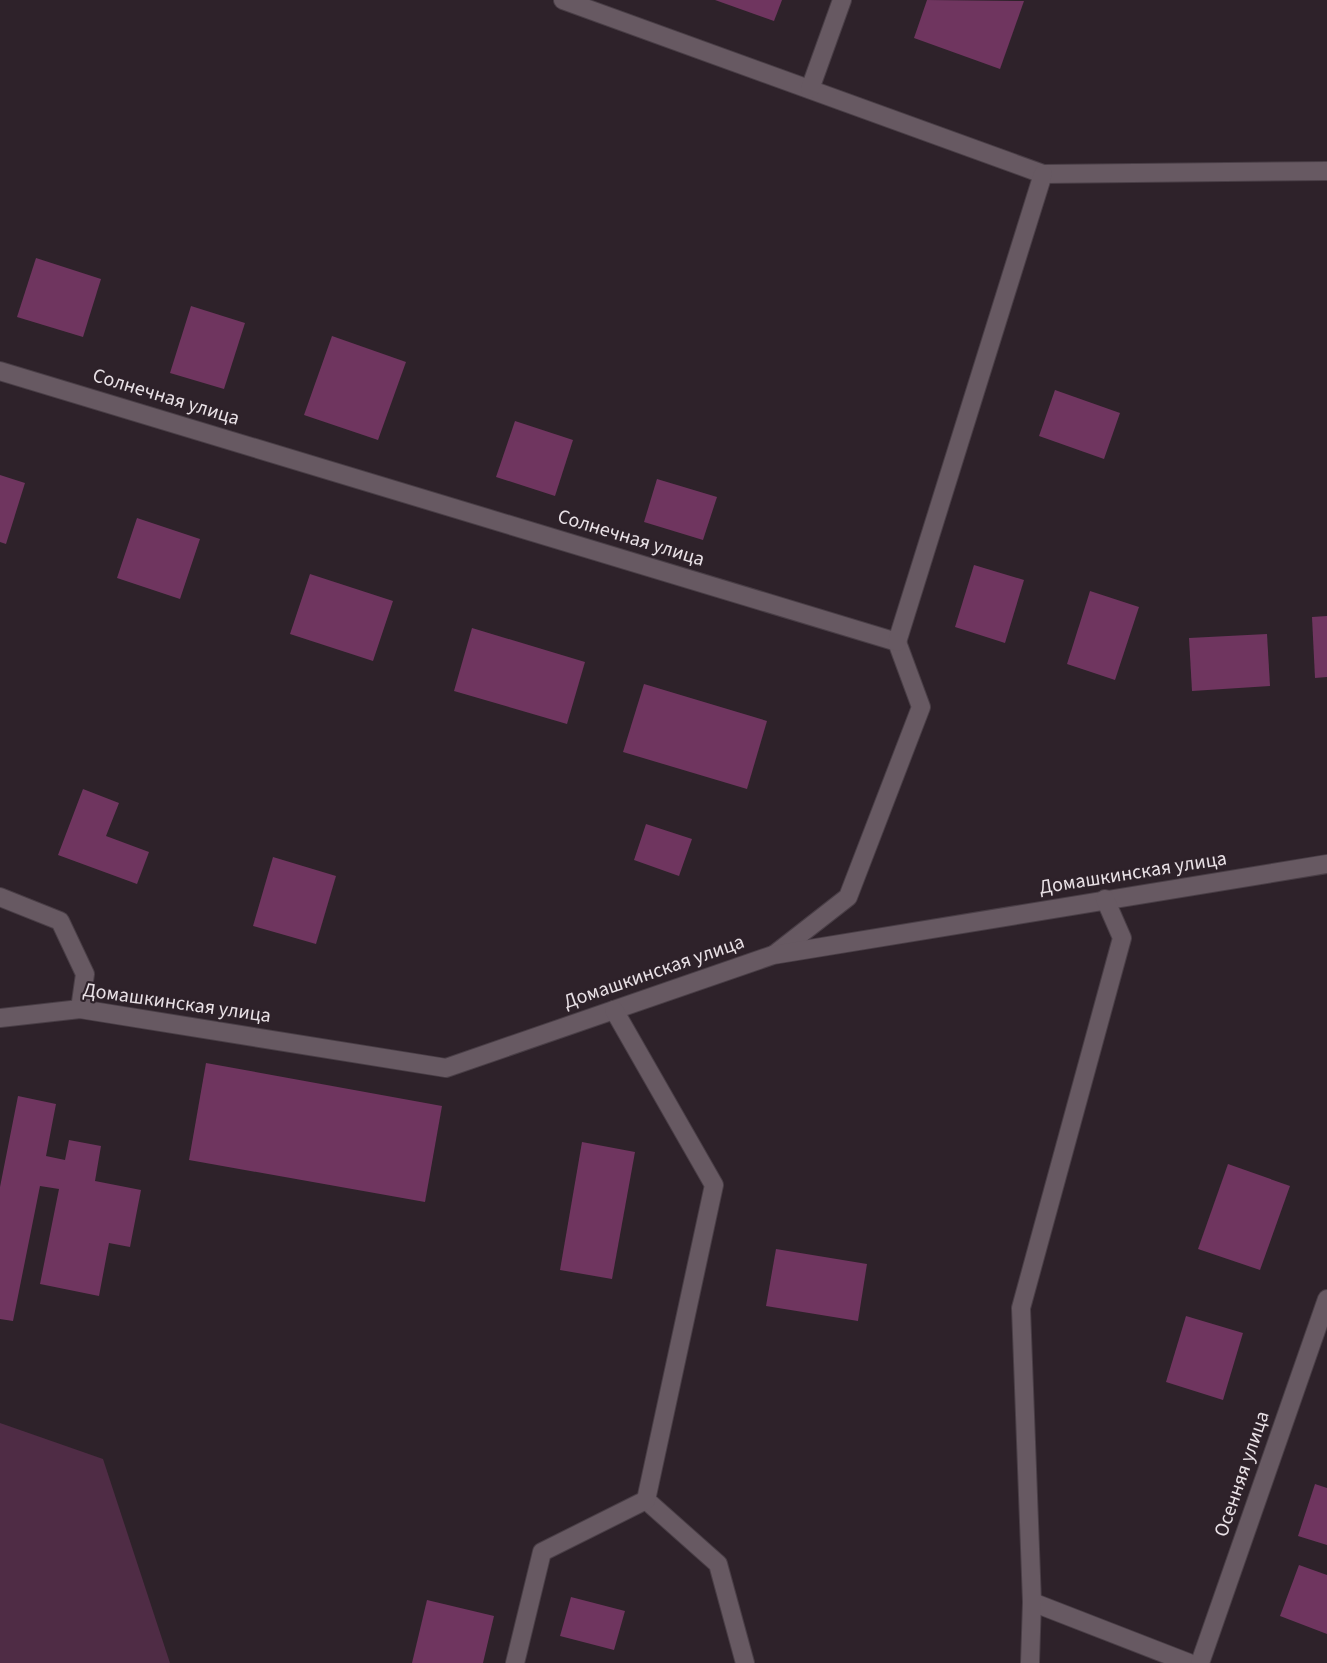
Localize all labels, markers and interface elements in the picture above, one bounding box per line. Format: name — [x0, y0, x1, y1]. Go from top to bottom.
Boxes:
street label: Солнечная улица — [89, 361, 243, 433]
street label: Солнечная улица — [554, 502, 708, 574]
street label: Домашкинская улица — [1037, 844, 1229, 902]
street label: Домашкинская улица — [560, 928, 748, 1016]
street label: Домашкинская улица — [81, 976, 273, 1030]
street label: Осенняя улица — [1207, 1407, 1277, 1541]

